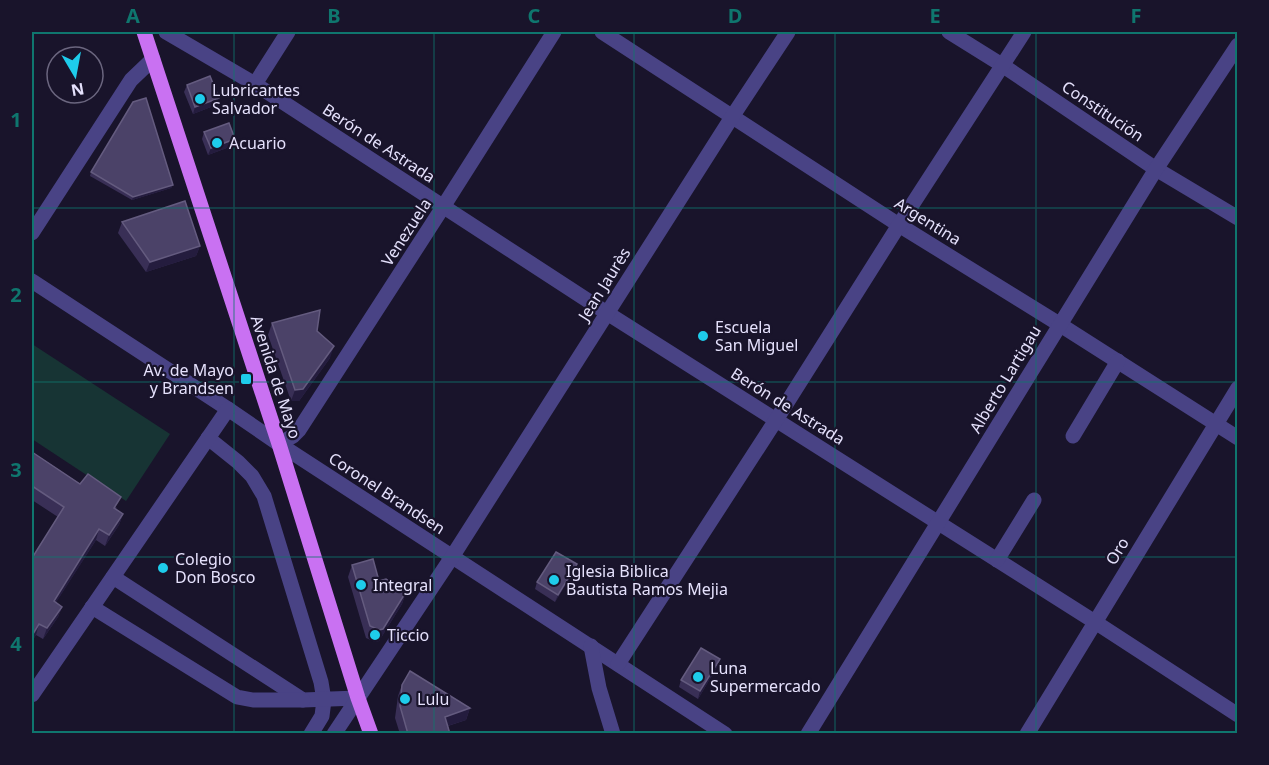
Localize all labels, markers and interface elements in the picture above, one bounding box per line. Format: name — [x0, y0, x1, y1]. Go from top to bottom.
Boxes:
text: A — [126, 2, 140, 29]
text: B — [327, 2, 341, 29]
text: C — [528, 2, 541, 29]
text: D — [728, 2, 742, 29]
text: E — [929, 2, 941, 29]
text: F — [1131, 2, 1141, 29]
north arrow — [45, 45, 105, 105]
street label: Constitución — [1058, 76, 1148, 146]
text: N — [69, 78, 86, 102]
place label: Lubricantes Salvador — [212, 79, 300, 119]
marker: Lubricantes Salvador — [193, 92, 207, 106]
street label: Berón de Astrada — [318, 98, 440, 188]
text: 1 — [10, 106, 22, 133]
place label: Acuario — [229, 132, 286, 154]
marker: Acuario — [210, 136, 224, 150]
street label: Argentina — [891, 192, 965, 250]
street label: Venezuela — [376, 194, 436, 270]
street label: Jean Jaurès — [572, 243, 635, 327]
text: 2 — [10, 281, 22, 308]
street label: Avenida de Mayo — [246, 312, 306, 442]
place label: Escuela San Miguel — [715, 316, 798, 356]
street label: Alberto Lartigau — [964, 321, 1046, 437]
marker: Escuela San Miguel — [696, 329, 710, 343]
place label: Av. de Mayo y Brandsen — [143, 359, 234, 399]
street label: Berón de Astrada — [727, 362, 849, 450]
marker: Av. de Mayo y Brandsen — [239, 372, 253, 386]
street label: Coronel Brandsen — [324, 447, 450, 539]
text: 3 — [10, 456, 22, 483]
street label: Oro — [1100, 533, 1134, 569]
place label: Colegio Don Bosco — [175, 548, 256, 588]
place label: Iglesia Biblica Bautista Ramos Mejia — [566, 560, 728, 600]
marker: Colegio Don Bosco — [156, 561, 170, 575]
marker: Iglesia Biblica Bautista Ramos Mejia — [547, 573, 561, 587]
place label: Integral — [373, 574, 432, 596]
marker: Integral — [354, 578, 368, 592]
place label: Ticcio — [387, 624, 429, 646]
marker: Ticcio — [368, 628, 382, 642]
text: 4 — [10, 630, 22, 657]
place label: Luna Supermercado — [710, 657, 821, 697]
marker: Luna Supermercado — [691, 670, 705, 684]
place label: Lulu — [417, 688, 449, 710]
marker: Lulu — [398, 692, 412, 706]

